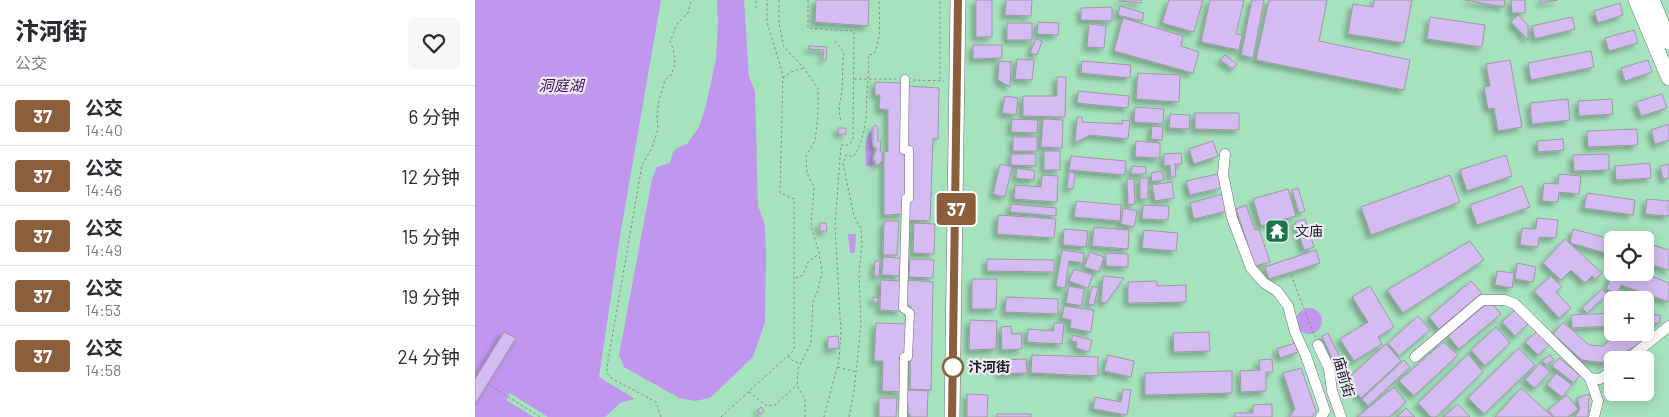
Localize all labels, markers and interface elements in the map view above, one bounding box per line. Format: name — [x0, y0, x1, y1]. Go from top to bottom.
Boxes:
text: 汴河街 — [15, 16, 87, 45]
button: heart — [408, 17, 460, 69]
text: 公交 — [15, 53, 47, 72]
water label: 洞庭湖 — [538, 76, 585, 94]
text: 公交 — [85, 96, 123, 119]
text: 37 — [33, 105, 52, 127]
text: 6 分钟 — [408, 105, 460, 128]
text: 14:40 — [85, 120, 123, 139]
text: 公交 — [85, 156, 123, 179]
text: 37 — [33, 165, 52, 187]
text: 12 分钟 — [401, 165, 460, 188]
text: 14:46 — [85, 180, 122, 199]
line badge: 37 — [933, 193, 979, 225]
text: 37 — [947, 198, 965, 220]
text: 公交 — [85, 216, 123, 239]
temple icon: 文庙 — [1264, 218, 1290, 244]
place label: 文庙 — [1295, 222, 1323, 239]
text: 37 — [33, 225, 52, 247]
text: 15 分钟 — [402, 225, 460, 248]
map controls — [1604, 231, 1654, 401]
button: locate — [1604, 231, 1654, 281]
text: 14:49 — [85, 240, 122, 259]
text: 公交 — [85, 276, 123, 299]
text: 37 — [33, 285, 52, 307]
text: 19 分钟 — [402, 285, 460, 308]
button: + — [1604, 291, 1654, 341]
text: 14:53 — [85, 300, 121, 319]
text: 公交 — [85, 336, 123, 359]
text: 37 — [33, 345, 52, 367]
text: 24 分钟 — [398, 345, 460, 368]
button: − — [1604, 351, 1654, 401]
street label: 庙前街 — [1331, 354, 1358, 399]
marker: 汴河街 — [942, 356, 964, 378]
place label: 汴河街 — [968, 358, 1010, 375]
text: 14:58 — [85, 360, 121, 379]

